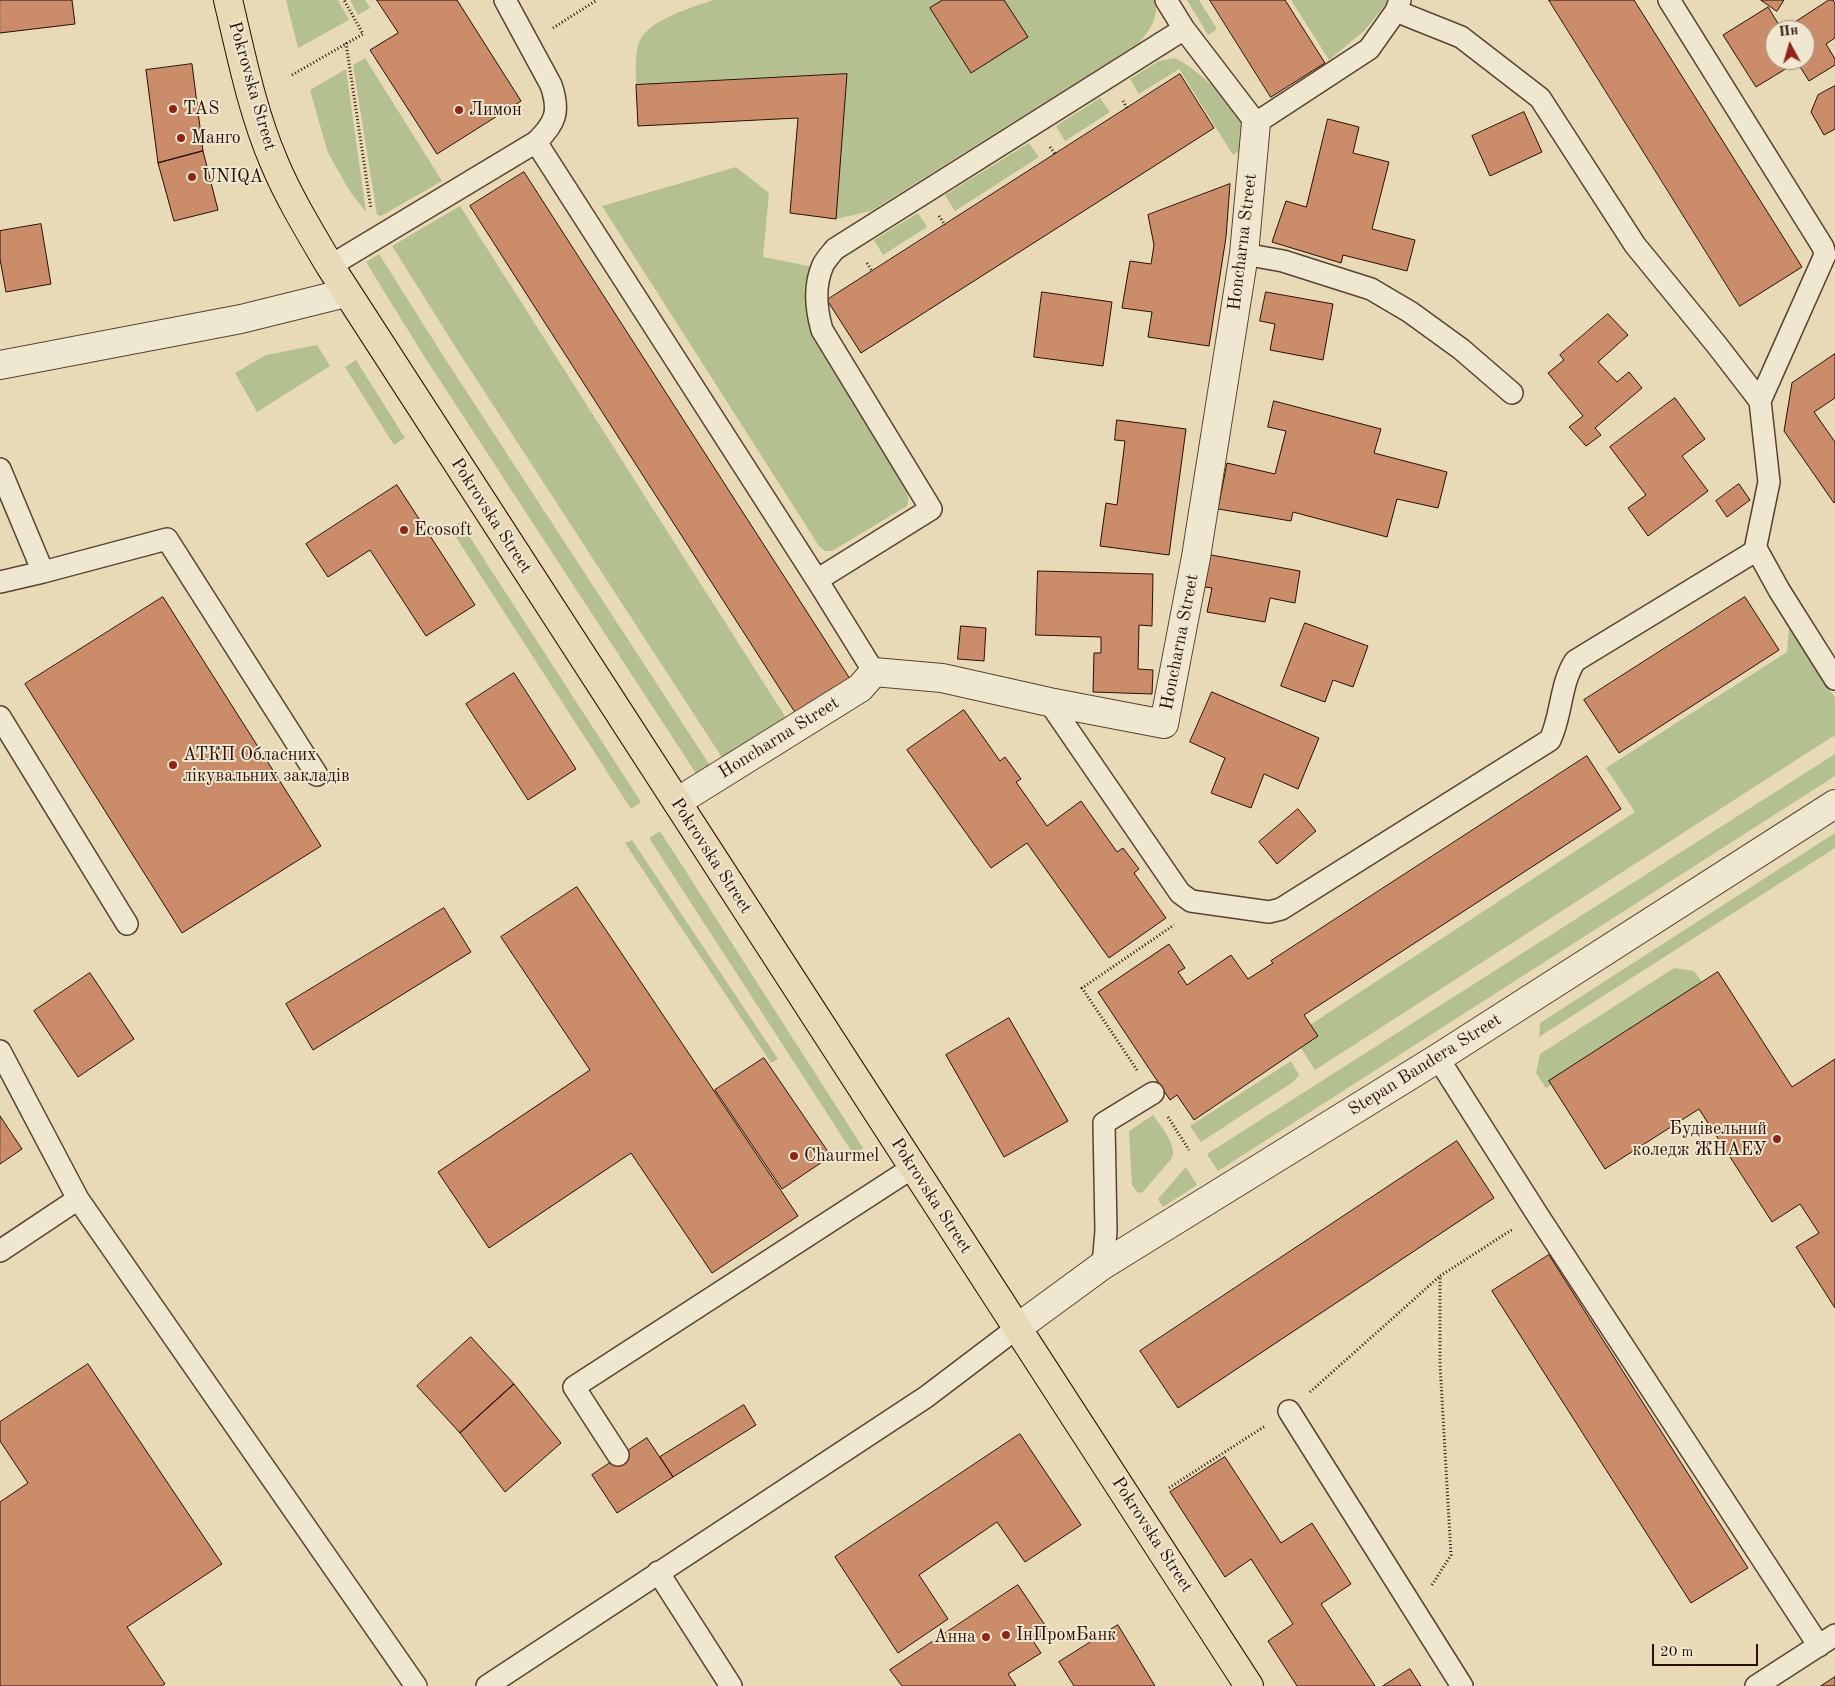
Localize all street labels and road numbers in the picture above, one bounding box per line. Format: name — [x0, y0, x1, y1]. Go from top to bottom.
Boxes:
street label: Pokrovska Street — [223, 19, 281, 153]
street label: Honcharna Street — [1224, 172, 1262, 312]
street label: Pokrovska Street — [446, 454, 536, 578]
street label: Honcharna Street — [1156, 572, 1204, 712]
street label: Honcharna Street — [715, 692, 843, 784]
street label: Pokrovska Street — [666, 794, 756, 918]
street label: Stepan Bandera Street — [1344, 1009, 1506, 1121]
street label: Pokrovska Street — [886, 1134, 976, 1258]
street label: Pokrovska Street — [1107, 1473, 1197, 1597]

